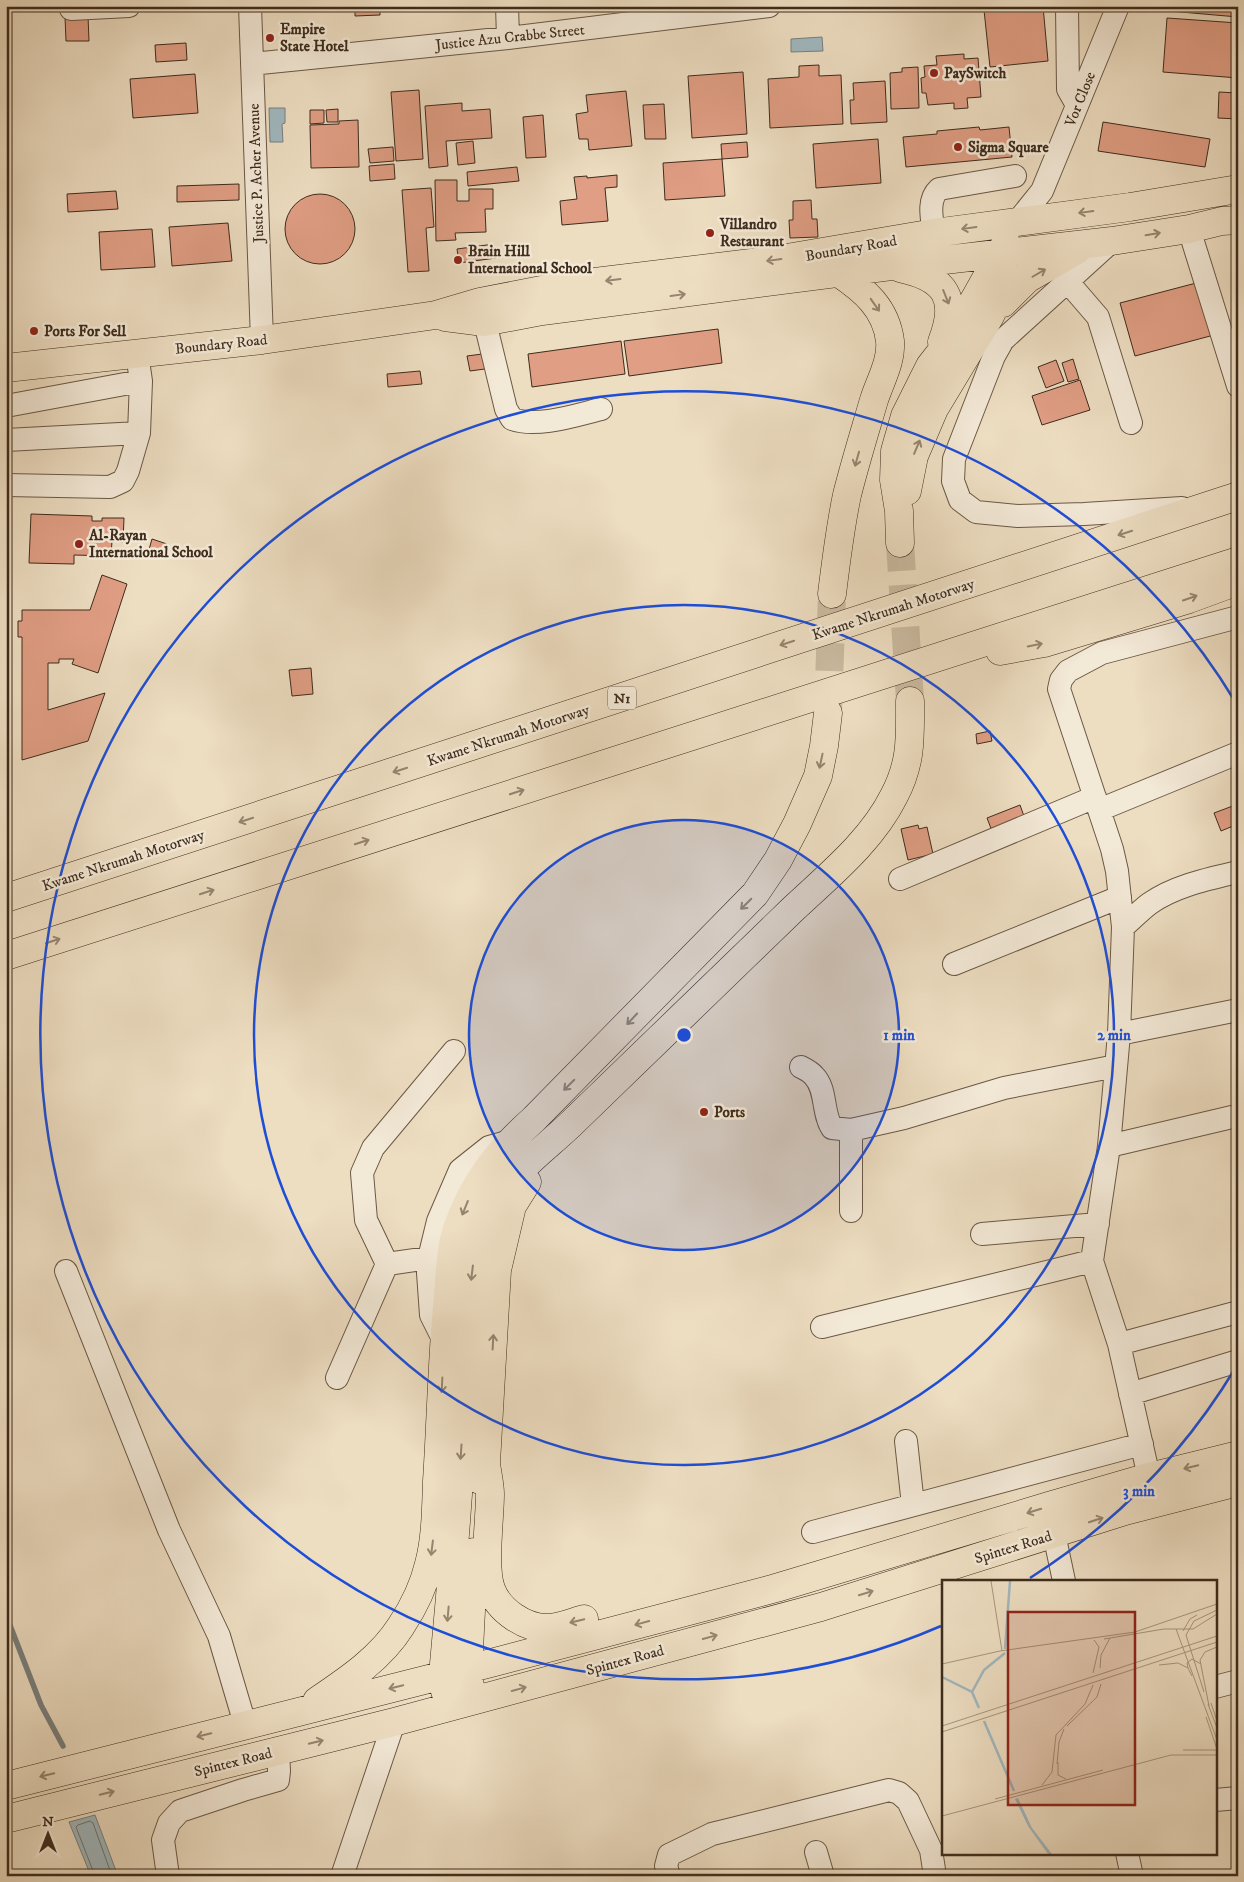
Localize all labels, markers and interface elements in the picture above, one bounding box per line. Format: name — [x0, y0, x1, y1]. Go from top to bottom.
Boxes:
place label: Empire State Hotel — [280, 20, 349, 56]
street label: Justice Azu Crabbe Street — [433, 20, 586, 55]
marker: Empire State Hotel — [264, 32, 276, 44]
place label: PaySwitch — [944, 64, 1007, 83]
marker: PaySwitch — [928, 67, 940, 79]
street label: Vor Close — [1060, 69, 1100, 130]
street label: Justice P. Acher Avenue — [245, 103, 268, 245]
place label: Sigma Square — [968, 138, 1049, 158]
marker: Sigma Square — [952, 141, 964, 153]
one-way arrow — [1078, 207, 1094, 217]
place label: Villandro Restaurant — [719, 215, 784, 251]
one-way arrow — [961, 223, 977, 233]
marker: Villandro Restaurant — [704, 227, 716, 239]
one-way arrow — [1145, 229, 1161, 239]
street label: Boundary Road — [804, 231, 899, 266]
place label: Brain Hill International School — [468, 242, 592, 278]
marker: Brain Hill International School — [452, 254, 464, 266]
one-way arrow — [766, 255, 782, 265]
one-way arrow — [1031, 267, 1045, 277]
one-way arrow — [605, 275, 621, 285]
one-way arrow — [942, 289, 951, 304]
one-way arrow — [669, 290, 685, 300]
one-way arrow — [870, 298, 880, 312]
place label: Ports For Sell — [44, 322, 127, 341]
marker: Ports For Sell — [28, 325, 40, 337]
street label: Boundary Road — [174, 330, 269, 359]
one-way arrow — [914, 440, 923, 455]
one-way arrow — [852, 451, 862, 467]
place label: Al-Rayan International School — [88, 526, 213, 562]
one-way arrow — [1118, 529, 1133, 538]
marker: Al-Rayan International School — [73, 538, 85, 550]
street label: Kwame Nkrumah Motorway — [810, 574, 978, 645]
one-way arrow — [1182, 593, 1198, 602]
one-way arrow — [780, 639, 796, 649]
one-way arrow — [1026, 639, 1042, 649]
road number: N1 — [608, 686, 636, 710]
street label: Kwame Nkrumah Motorway — [425, 700, 593, 771]
one-way arrow — [816, 753, 825, 769]
one-way arrow — [393, 766, 408, 775]
one-way arrow — [509, 787, 525, 797]
one-way arrow — [238, 816, 254, 826]
street label: Kwame Nkrumah Motorway — [40, 825, 208, 896]
one-way arrow — [354, 837, 370, 846]
one-way arrow — [199, 886, 215, 896]
one-way arrow — [740, 898, 752, 910]
one-way arrow — [44, 936, 60, 945]
one-way arrow — [626, 1013, 638, 1026]
centre of rings — [675, 1026, 693, 1044]
text: 1 min — [883, 1026, 915, 1045]
text: 2 min — [1097, 1026, 1131, 1045]
one-way arrow — [563, 1078, 575, 1090]
place label: Ports — [714, 1103, 745, 1122]
marker: Ports — [698, 1106, 710, 1118]
one-way arrow — [460, 1200, 470, 1215]
one-way arrow — [467, 1264, 477, 1280]
one-way arrow — [488, 1335, 497, 1351]
one-way arrow — [438, 1377, 447, 1393]
one-way arrow — [457, 1444, 466, 1460]
one-way arrow — [1183, 1462, 1199, 1472]
text: 3 min — [1123, 1482, 1155, 1501]
one-way arrow — [1027, 1506, 1043, 1516]
one-way arrow — [1088, 1515, 1104, 1525]
street label: Spintex Road — [972, 1527, 1055, 1568]
one-way arrow — [427, 1539, 437, 1555]
inset map — [942, 1580, 1216, 1854]
one-way arrow — [858, 1588, 873, 1597]
one-way arrow — [444, 1606, 453, 1622]
one-way arrow — [570, 1617, 586, 1626]
one-way arrow — [635, 1618, 651, 1628]
one-way arrow — [701, 1632, 717, 1642]
street label: Spintex Road — [584, 1641, 667, 1680]
one-way arrow — [389, 1683, 405, 1692]
one-way arrow — [511, 1684, 527, 1693]
one-way arrow — [197, 1731, 213, 1740]
one-way arrow — [308, 1737, 324, 1746]
street label: Spintex Road — [192, 1744, 275, 1781]
one-way arrow — [40, 1771, 56, 1781]
one-way arrow — [99, 1788, 115, 1797]
north arrow — [22, 1810, 72, 1860]
text: N — [42, 1813, 54, 1831]

